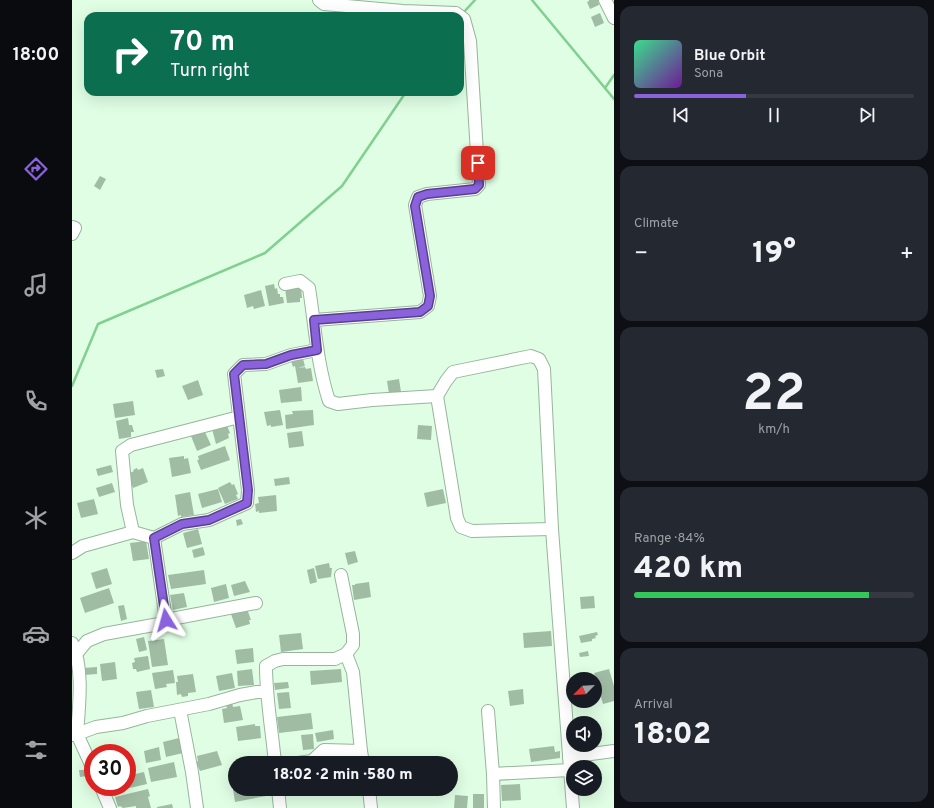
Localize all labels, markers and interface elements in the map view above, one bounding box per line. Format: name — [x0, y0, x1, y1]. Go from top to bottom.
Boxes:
text: 70 m — [170, 25, 235, 61]
icon: right — [104, 28, 156, 80]
text: 18:00 — [13, 44, 59, 67]
text: Blue Orbit — [694, 47, 765, 66]
text: Turn right — [170, 60, 250, 83]
text: Sona — [694, 66, 723, 82]
icon: previous — [670, 104, 692, 126]
icon: pause — [763, 104, 785, 126]
icon: next — [856, 104, 878, 126]
pin — [461, 146, 495, 180]
icon: arrive — [467, 152, 489, 174]
icon: directions — [22, 155, 50, 183]
text: Climate — [634, 216, 679, 232]
text: 19° — [752, 236, 796, 273]
text: − — [634, 241, 648, 268]
text: + — [900, 241, 914, 268]
icon: music — [22, 271, 50, 299]
text: 22 — [742, 363, 806, 429]
icon: phone — [22, 387, 50, 415]
text: km/h — [758, 422, 790, 438]
icon: climate — [22, 504, 50, 532]
text: Range · 84% — [634, 531, 705, 547]
text: 420 km — [634, 551, 743, 588]
position arrow — [145, 599, 187, 641]
icon: car — [22, 620, 50, 648]
north arrow — [566, 672, 602, 708]
map controls — [566, 672, 602, 796]
text: Arrival — [634, 697, 673, 713]
button: sound — [566, 716, 602, 752]
text: 18:02 — [634, 717, 711, 754]
icon: filters — [22, 736, 50, 764]
speed limit sign: 30 — [84, 744, 136, 796]
button: layers — [566, 760, 602, 796]
text: 18:02 · 2 min · 580 m — [274, 766, 412, 785]

